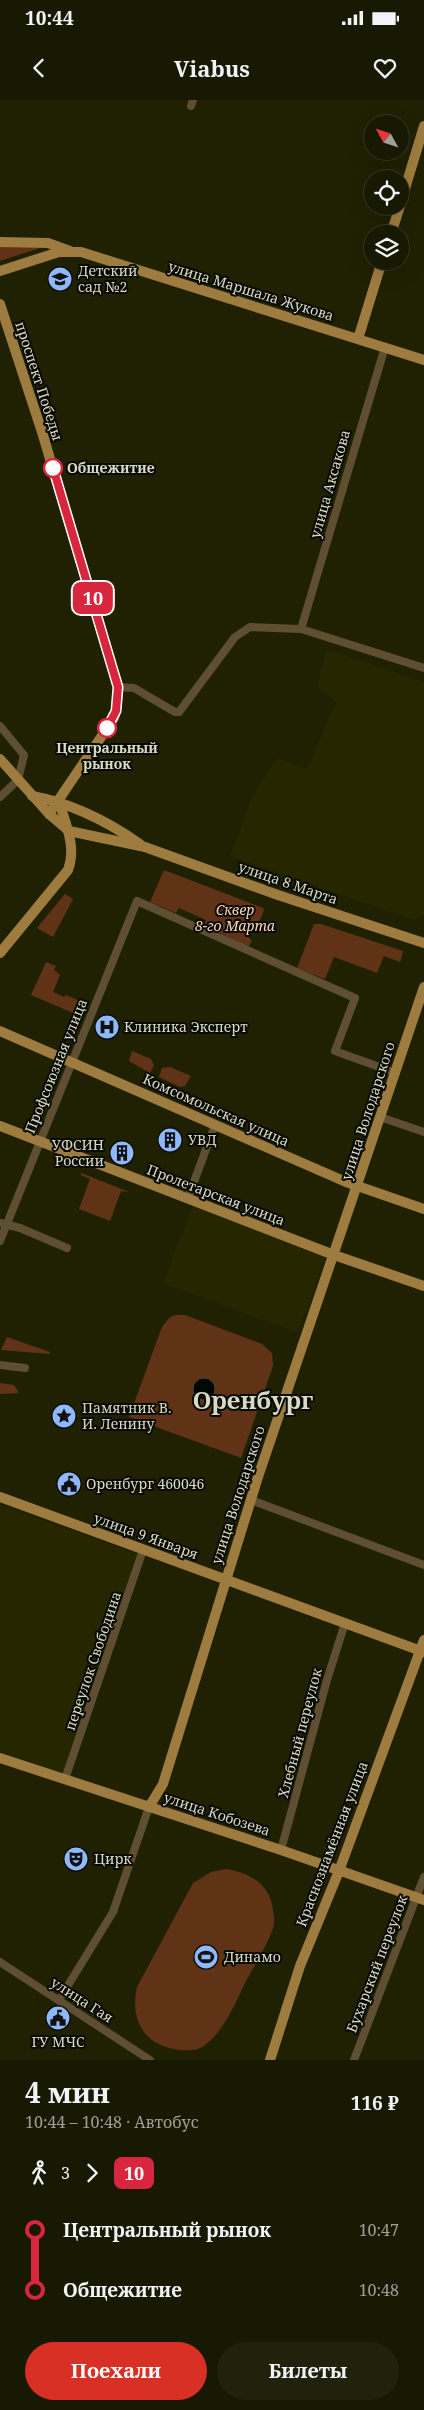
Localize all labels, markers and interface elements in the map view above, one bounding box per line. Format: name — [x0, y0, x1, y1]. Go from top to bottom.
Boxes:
text: 10:44 — [25, 5, 74, 31]
text: Viabus — [174, 53, 250, 83]
icon: back — [25, 54, 53, 82]
icon: heart — [371, 54, 399, 82]
north arrow — [364, 115, 409, 160]
map controls — [364, 115, 409, 270]
button: locate — [364, 170, 409, 215]
button: layers — [364, 225, 409, 270]
street label: улица Маршала Жукова — [166, 256, 336, 325]
place label: Детский сад №2 — [78, 261, 137, 296]
school or university icon: Детский сад №2 — [47, 266, 73, 292]
street label: проспект Победы — [11, 319, 68, 443]
street label: улица Аксакова — [305, 427, 354, 540]
marker: Общежитие — [43, 458, 63, 478]
place label: Общежитие — [67, 458, 155, 477]
line badge: 10 — [70, 582, 116, 614]
text: 10 — [83, 586, 103, 610]
marker: Центральный рынок — [97, 718, 117, 738]
place label: Центральный рынок — [56, 738, 158, 773]
street label: улица 8 Марта — [236, 857, 340, 908]
park label: Сквер 8-го Марта — [195, 900, 275, 935]
street label: Профсоюзная улица — [20, 996, 91, 1136]
hospital icon: Клиника Эксперт — [94, 1014, 120, 1040]
place label: Клиника Эксперт — [124, 1017, 248, 1036]
street label: улица Володарского — [336, 1039, 399, 1182]
street label: Комсомольская улица — [140, 1069, 292, 1150]
building icon: УВД — [157, 1127, 183, 1153]
place label: УВД — [188, 1130, 217, 1149]
place label: УФСИН России — [52, 1135, 104, 1170]
building icon: УФСИН России — [109, 1140, 135, 1166]
street label: Пролетарская улица — [144, 1159, 288, 1230]
district label: Оренбург — [193, 1383, 313, 1416]
place label: Памятник В. И. Ленину — [82, 1398, 171, 1433]
place icon: Памятник В. И. Ленину — [51, 1403, 77, 1429]
street label: улица Володарского — [206, 1423, 269, 1566]
public building icon: Оренбург 460046 — [56, 1471, 82, 1497]
place label: Оренбург 460046 — [86, 1474, 205, 1493]
street label: улица 9 Января — [91, 1508, 201, 1563]
street label: переулок Свободина — [60, 1589, 125, 1733]
street label: Хлебный переулок — [273, 1665, 326, 1800]
street label: Краснознамённая улица — [291, 1758, 372, 1929]
street label: улица Кобозева — [161, 1787, 273, 1840]
theatre icon: Цирк — [63, 1846, 89, 1872]
place label: Цирк — [94, 1849, 132, 1868]
street label: Бухарский переулок — [342, 1892, 412, 2035]
sports icon: Динамо — [193, 1944, 219, 1970]
place label: Динамо — [224, 1947, 281, 1966]
street label: улица Гая — [47, 1972, 117, 2027]
public building icon: ГУ МЧС — [45, 2005, 71, 2031]
place label: ГУ МЧС — [31, 2032, 85, 2051]
text: 4 мин — [25, 2073, 110, 2111]
text: 116 ₽ — [351, 2090, 399, 2116]
text: 10:44 – 10:48 · Автобус — [25, 2111, 199, 2133]
icon: walk — [25, 2159, 53, 2187]
icon: forward — [78, 2159, 106, 2187]
text: 10 — [124, 2161, 144, 2185]
text: 3 — [61, 2162, 70, 2184]
text: Центральный рынок — [63, 2217, 271, 2243]
text: 10:47 — [359, 2219, 399, 2241]
text: Общежитие — [63, 2277, 182, 2303]
text: 10:48 — [359, 2279, 399, 2301]
button: Поехали — [25, 2342, 207, 2400]
button: Билеты — [217, 2342, 399, 2400]

